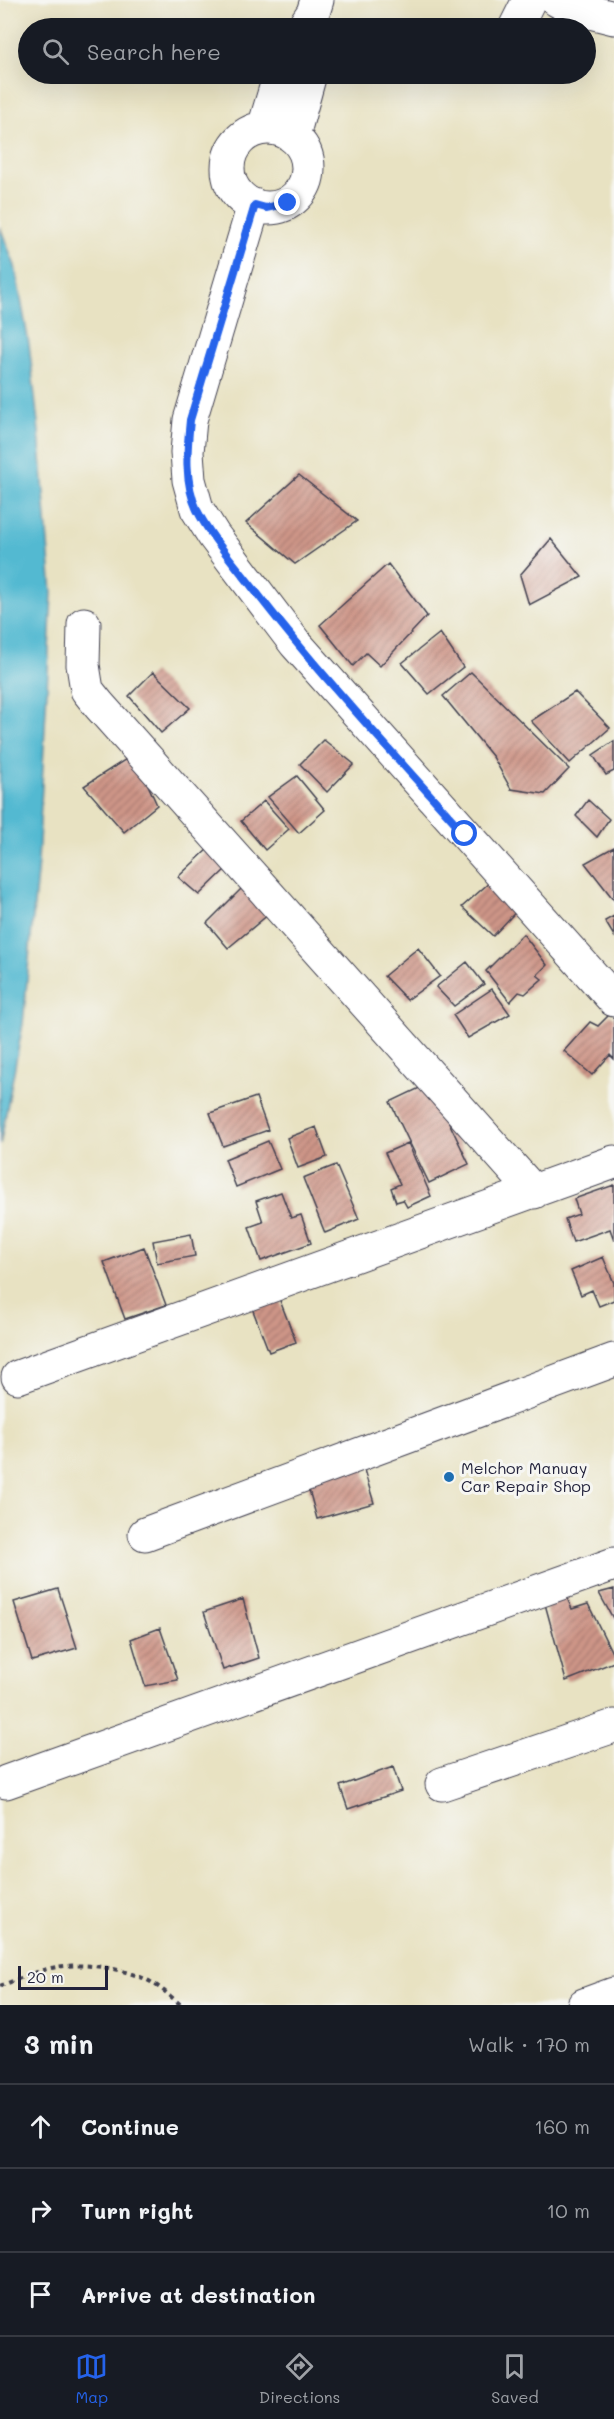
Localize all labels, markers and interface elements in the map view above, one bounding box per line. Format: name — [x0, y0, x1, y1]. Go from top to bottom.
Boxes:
search box — [18, 18, 596, 84]
icon: search — [39, 35, 72, 68]
text: Search here — [87, 37, 221, 66]
route end — [274, 189, 300, 215]
route start — [451, 820, 477, 846]
place label: Melchor Manuay Car Repair Shop — [461, 1457, 591, 1496]
marker: Melchor Manuay Car Repair Shop — [442, 1470, 456, 1484]
scale bar — [18, 1963, 108, 1990]
text: 20 m — [27, 1966, 64, 1987]
text: 3 min — [24, 2027, 93, 2061]
text: Walk · 170 m — [468, 2031, 590, 2057]
icon: ahead — [24, 2110, 57, 2143]
text: Continue — [81, 2112, 179, 2141]
text: 160 m — [534, 2113, 590, 2139]
icon: right — [24, 2194, 57, 2227]
text: Turn right — [81, 2196, 193, 2225]
text: 10 m — [546, 2197, 590, 2223]
icon: arrive — [24, 2278, 57, 2311]
text: Arrive at destination — [81, 2280, 316, 2309]
tab: Map — [75, 2350, 108, 2407]
tab: Directions — [259, 2350, 340, 2407]
tab: Saved — [491, 2350, 539, 2407]

